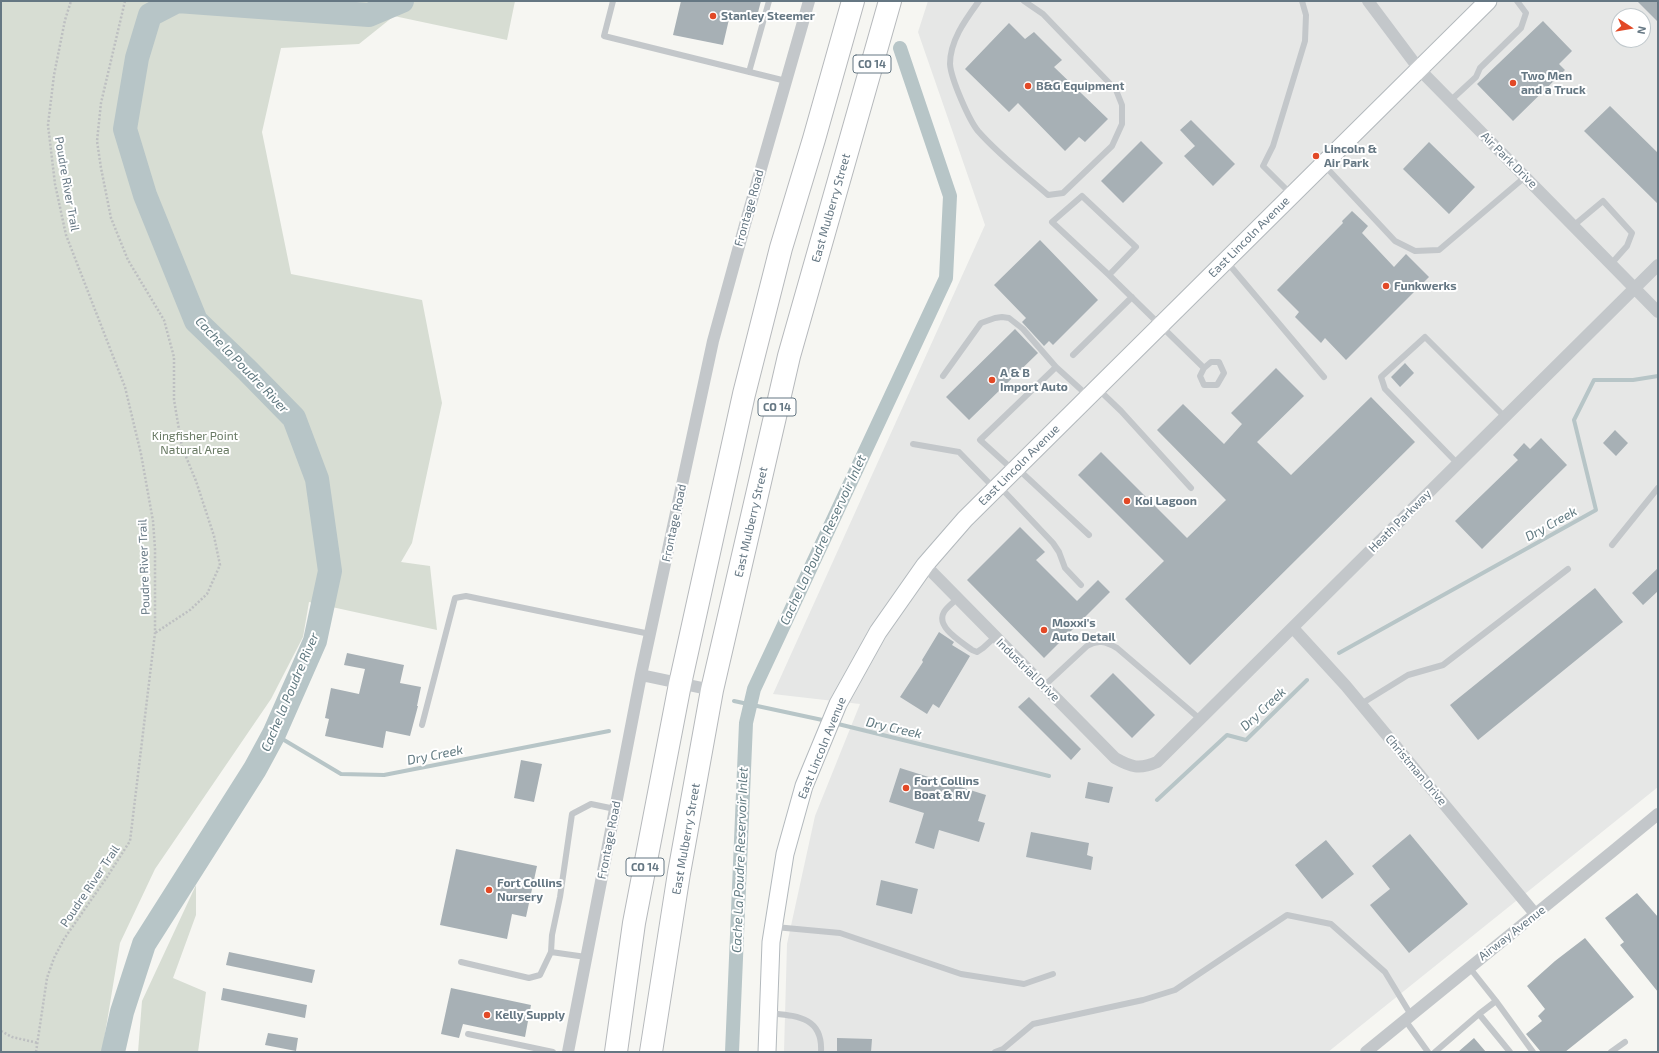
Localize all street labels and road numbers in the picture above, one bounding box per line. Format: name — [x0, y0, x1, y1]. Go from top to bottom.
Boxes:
road number: CO 14 — [853, 55, 891, 73]
street label: Air Park Drive — [1478, 129, 1540, 191]
street label: Poudre River Trail — [52, 136, 82, 232]
street label: East Mulberry Street — [809, 152, 853, 264]
street label: Frontage Road — [731, 168, 767, 248]
street label: East Lincoln Avenue — [1205, 193, 1293, 281]
road number: CO 14 — [758, 398, 796, 416]
street label: East Lincoln Avenue — [975, 421, 1063, 509]
street label: East Mulberry Street — [731, 465, 771, 579]
street label: Frontage Road — [659, 483, 689, 563]
street label: Heath Parkway — [1366, 487, 1434, 555]
street label: Poudre River Trail — [135, 519, 153, 615]
street label: Industrial Drive — [993, 635, 1063, 705]
street label: East Lincoln Avenue — [795, 695, 849, 801]
street label: Christman Drive — [1382, 732, 1450, 808]
street label: East Mulberry Street — [669, 782, 703, 896]
street label: Frontage Road — [594, 800, 624, 880]
street label: Poudre River Trail — [57, 842, 123, 930]
road number: CO 14 — [626, 858, 664, 876]
street label: Airway Avenue — [1476, 902, 1548, 964]

